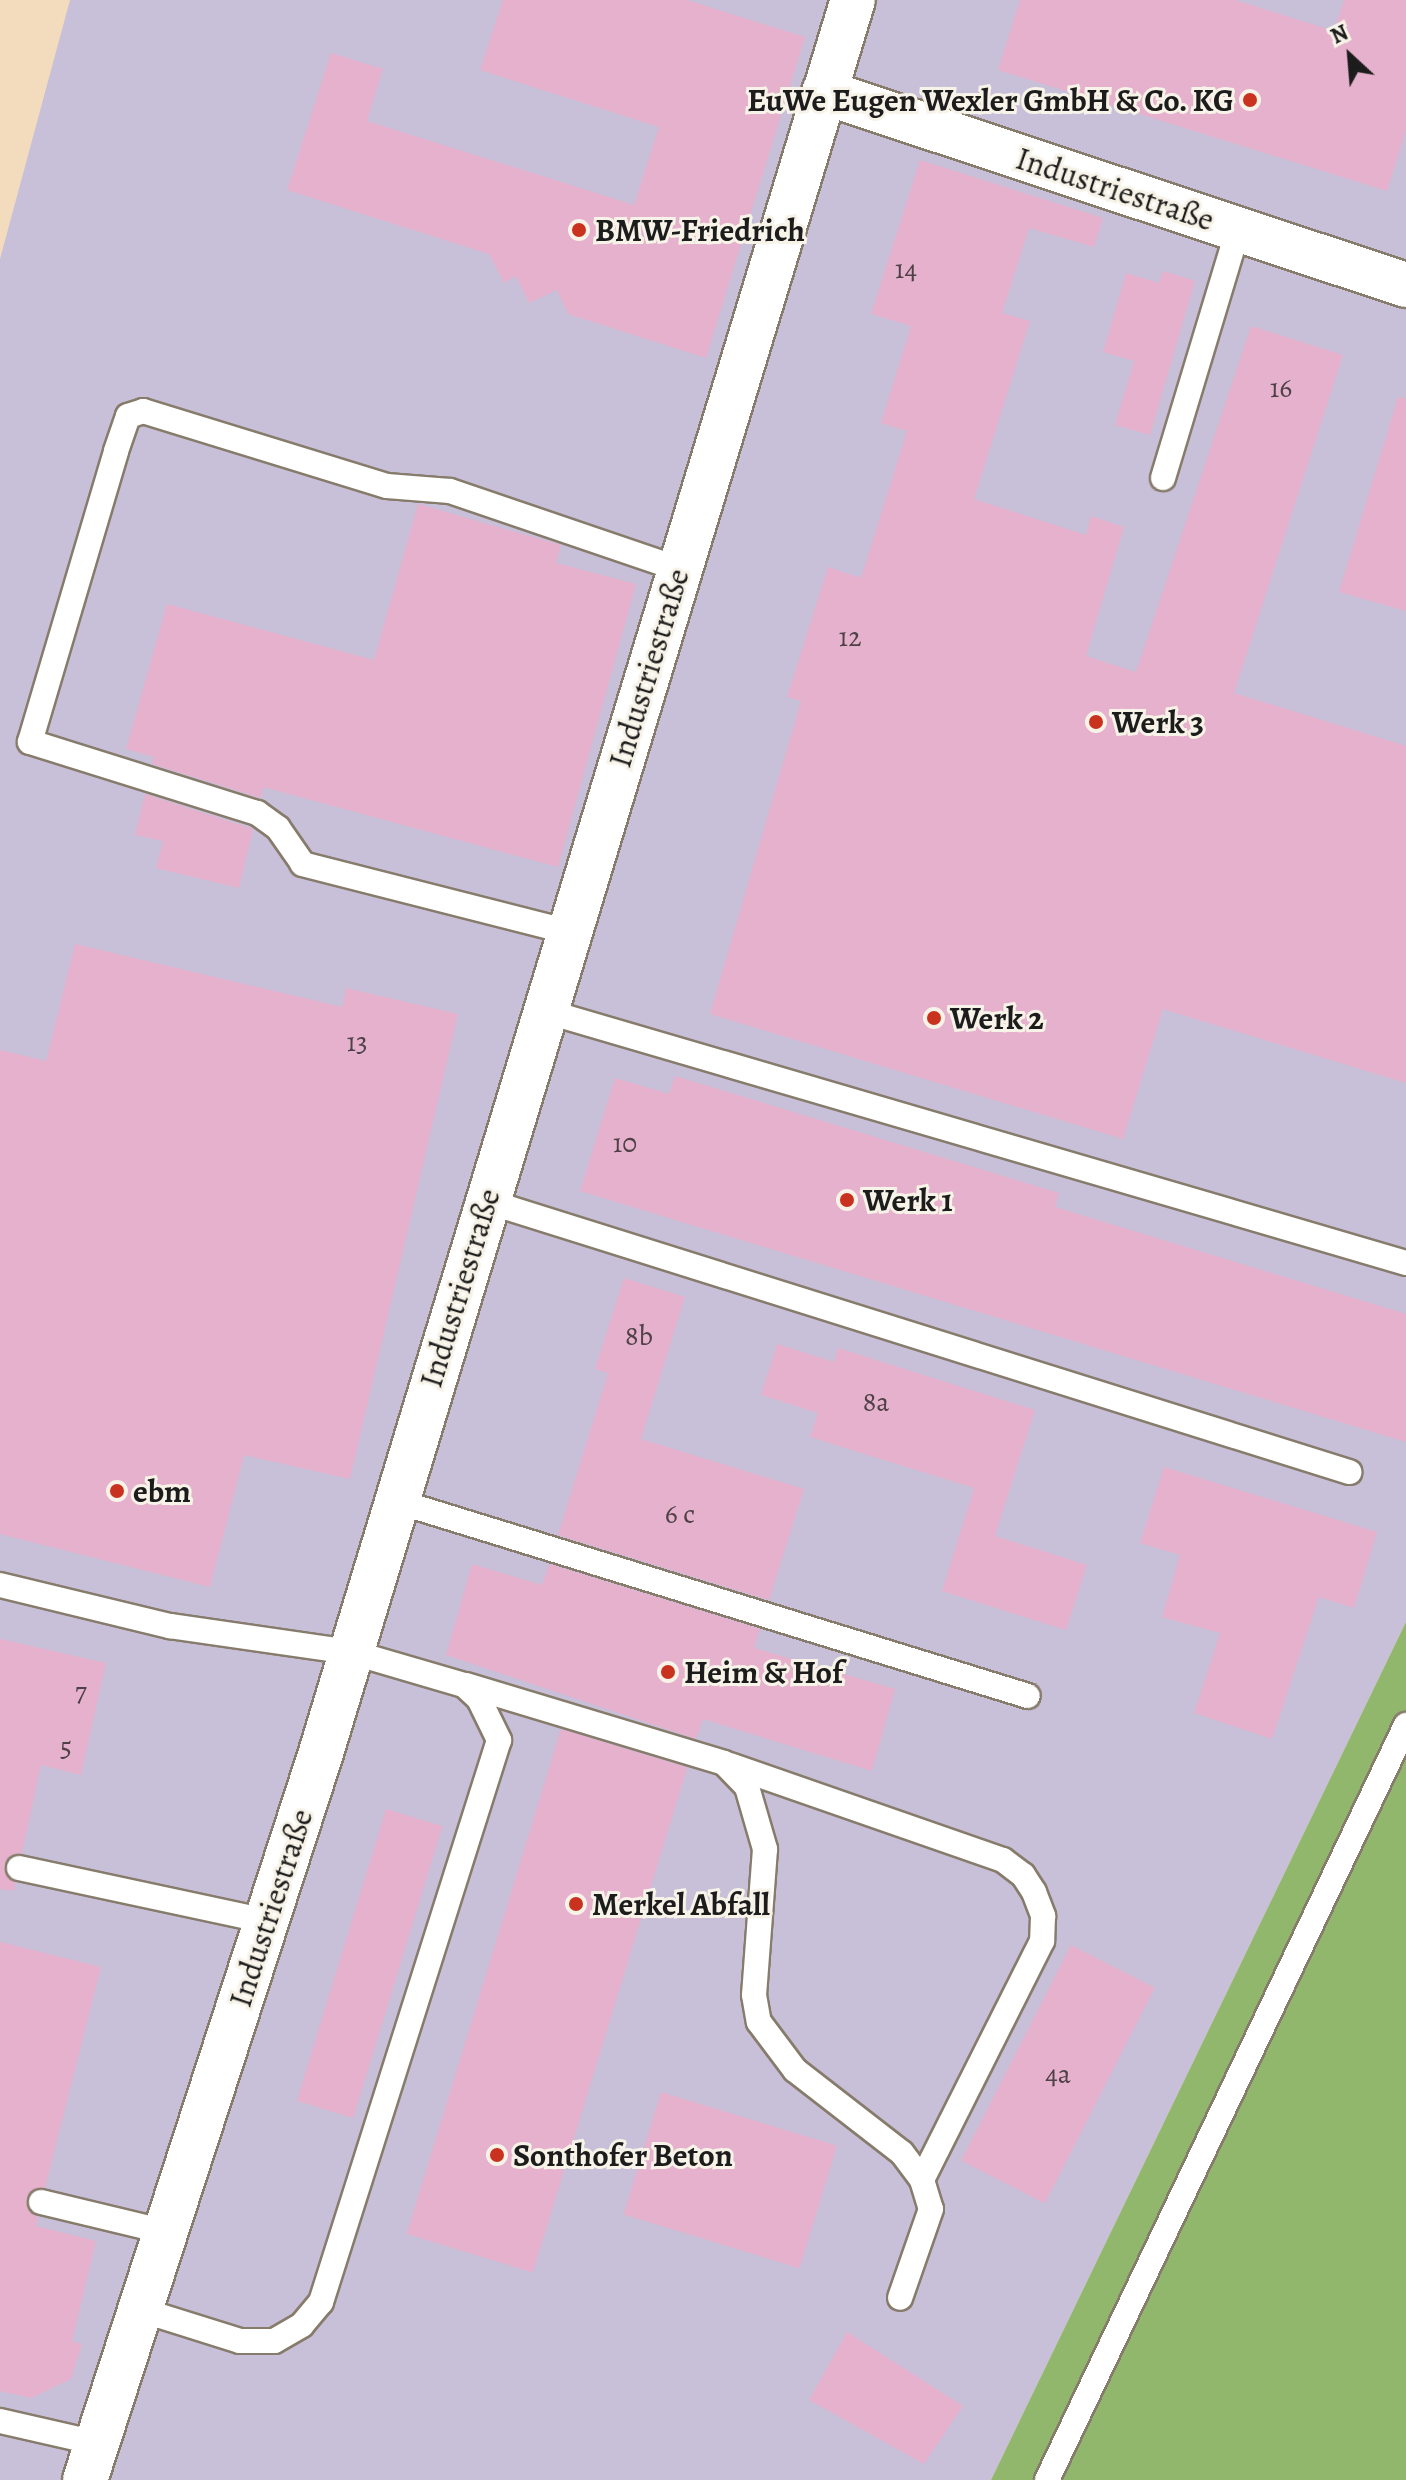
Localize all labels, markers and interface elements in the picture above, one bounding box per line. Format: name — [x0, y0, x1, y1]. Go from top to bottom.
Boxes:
north arrow — [1310, 16, 1390, 96]
text: N — [1326, 17, 1353, 51]
place label: EuWe Eugen Wexler GmbH & Co. KG — [747, 81, 1234, 119]
marker: EuWe Eugen Wexler GmbH & Co. KG — [1241, 91, 1259, 109]
street label: Industriestraße — [1011, 139, 1219, 239]
place label: BMW-Friedrich — [595, 211, 805, 249]
marker: BMW-Friedrich — [570, 221, 588, 239]
house number: 14 — [895, 252, 917, 286]
house number: 16 — [1270, 371, 1292, 405]
street label: Industriestraße — [601, 564, 697, 772]
house number: 12 — [839, 620, 861, 654]
place label: Werk 3 — [1112, 703, 1204, 741]
marker: Werk 3 — [1087, 713, 1105, 731]
place label: Werk 2 — [950, 999, 1044, 1037]
marker: Werk 2 — [925, 1009, 943, 1027]
house number: 13 — [346, 1025, 368, 1059]
house number: 10 — [613, 1126, 637, 1160]
place label: Werk 1 — [863, 1181, 953, 1219]
street label: Industriestraße — [412, 1184, 508, 1392]
marker: Werk 1 — [838, 1191, 856, 1209]
house number: 8b — [625, 1319, 653, 1353]
house number: 8a — [863, 1385, 889, 1419]
place label: ebm — [133, 1472, 191, 1510]
marker: ebm — [108, 1482, 126, 1500]
house number: 6 c — [665, 1497, 695, 1531]
place label: Heim & Hof — [684, 1653, 843, 1691]
marker: Heim & Hof — [659, 1663, 677, 1681]
house number: 7 — [75, 1675, 87, 1709]
house number: 5 — [60, 1730, 72, 1764]
street label: Industriestraße — [221, 1804, 321, 2012]
place label: Merkel Abfall — [592, 1885, 770, 1923]
marker: Merkel Abfall — [567, 1895, 585, 1913]
house number: 4a — [1045, 2057, 1071, 2091]
place label: Sonthofer Beton — [513, 2136, 733, 2174]
marker: Sonthofer Beton — [488, 2146, 506, 2164]

